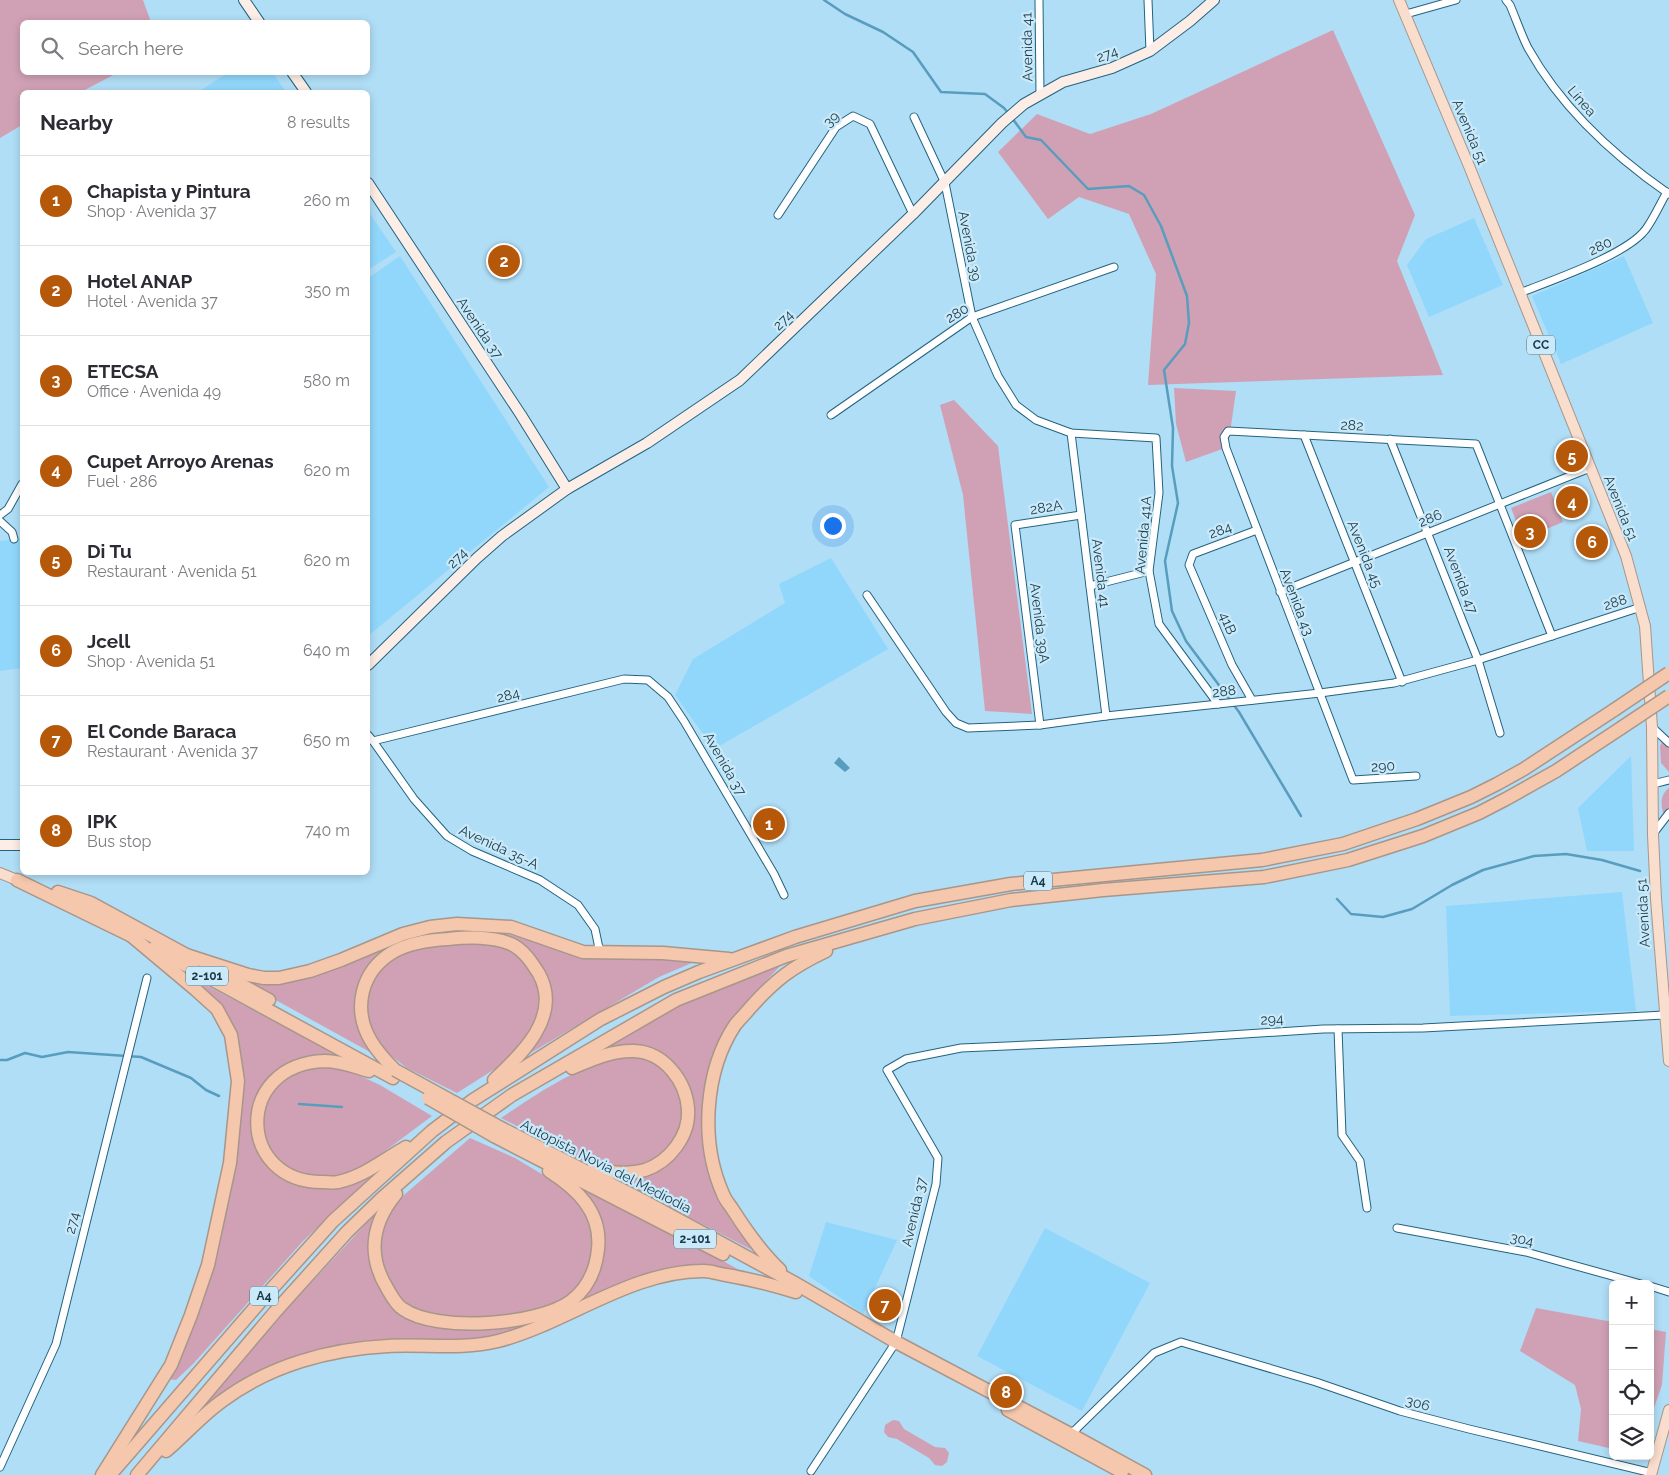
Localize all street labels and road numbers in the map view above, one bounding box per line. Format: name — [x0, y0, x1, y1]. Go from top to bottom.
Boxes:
street label: Avenida 41 — [1018, 12, 1036, 82]
street label: 274 — [1094, 43, 1120, 65]
street label: Línea — [1564, 82, 1600, 120]
street label: Avenida 51 — [1449, 97, 1491, 167]
street label: 39 — [820, 108, 842, 130]
street label: Avenida 39 — [955, 210, 985, 282]
street label: 280 — [1586, 234, 1614, 258]
street label: Avenida 37 — [454, 294, 507, 362]
street label: 280 — [943, 300, 971, 326]
street label: 274 — [770, 306, 797, 333]
road number: CC — [1527, 336, 1555, 354]
street label: 282 — [1340, 416, 1364, 434]
street label: Avenida 51 — [1601, 473, 1641, 543]
street label: Avenida 41A — [1132, 495, 1154, 575]
street label: 282A — [1029, 496, 1064, 517]
street label: 286 — [1416, 506, 1444, 530]
street label: 284 — [1206, 518, 1234, 541]
street label: Avenida 45 — [1344, 518, 1386, 590]
street label: Avenida 41 — [1089, 538, 1113, 608]
street label: 274 — [444, 544, 471, 571]
street label: Avenida 47 — [1441, 544, 1481, 616]
street label: Avenida 43 — [1277, 566, 1317, 638]
street label: Avenida 39A — [1027, 582, 1053, 665]
street label: 288 — [1601, 591, 1629, 613]
street label: 41B — [1216, 609, 1240, 637]
street label: 288 — [1211, 682, 1237, 700]
street label: 284 — [495, 684, 522, 706]
street label: Avenida 37 — [700, 729, 750, 799]
street label: 290 — [1370, 757, 1396, 775]
street label: Avenida 35-A — [457, 822, 542, 873]
road number: A4 — [1024, 871, 1052, 890]
street label: Avenida 51 — [1633, 878, 1653, 948]
road number: 2-101 — [186, 966, 228, 986]
street label: 294 — [1260, 1010, 1284, 1028]
street label: Autopista Novia del Mediodía — [518, 1116, 694, 1216]
street label: Avenida 37 — [898, 1175, 930, 1248]
street label: 274 — [62, 1210, 82, 1235]
street label: 304 — [1509, 1229, 1536, 1249]
road number: 2-101 — [674, 1230, 716, 1248]
road number: A4 — [250, 1286, 278, 1305]
street label: 306 — [1404, 1392, 1432, 1414]

